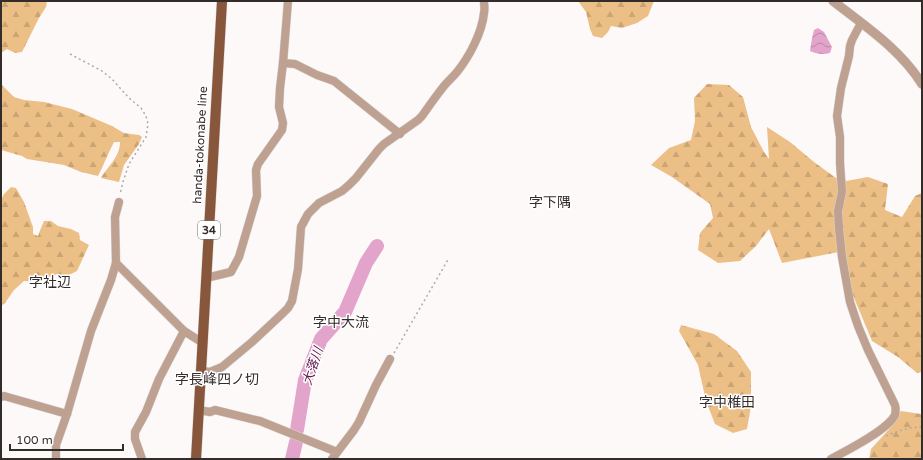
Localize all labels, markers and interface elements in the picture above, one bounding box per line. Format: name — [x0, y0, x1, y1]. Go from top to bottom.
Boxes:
street label: handa-tokonabe line — [190, 86, 210, 204]
district label: 字下隅 — [529, 194, 571, 211]
road number: 34 — [198, 221, 220, 239]
district label: 字社辺 — [29, 274, 71, 291]
district label: 字中大流 — [313, 314, 369, 331]
water label: 大落川 — [299, 343, 328, 387]
district label: 字長峰四ノ切 — [175, 371, 259, 388]
district label: 字中椎田 — [699, 394, 755, 411]
scale bar — [10, 426, 123, 452]
text: 100 m — [16, 433, 53, 447]

